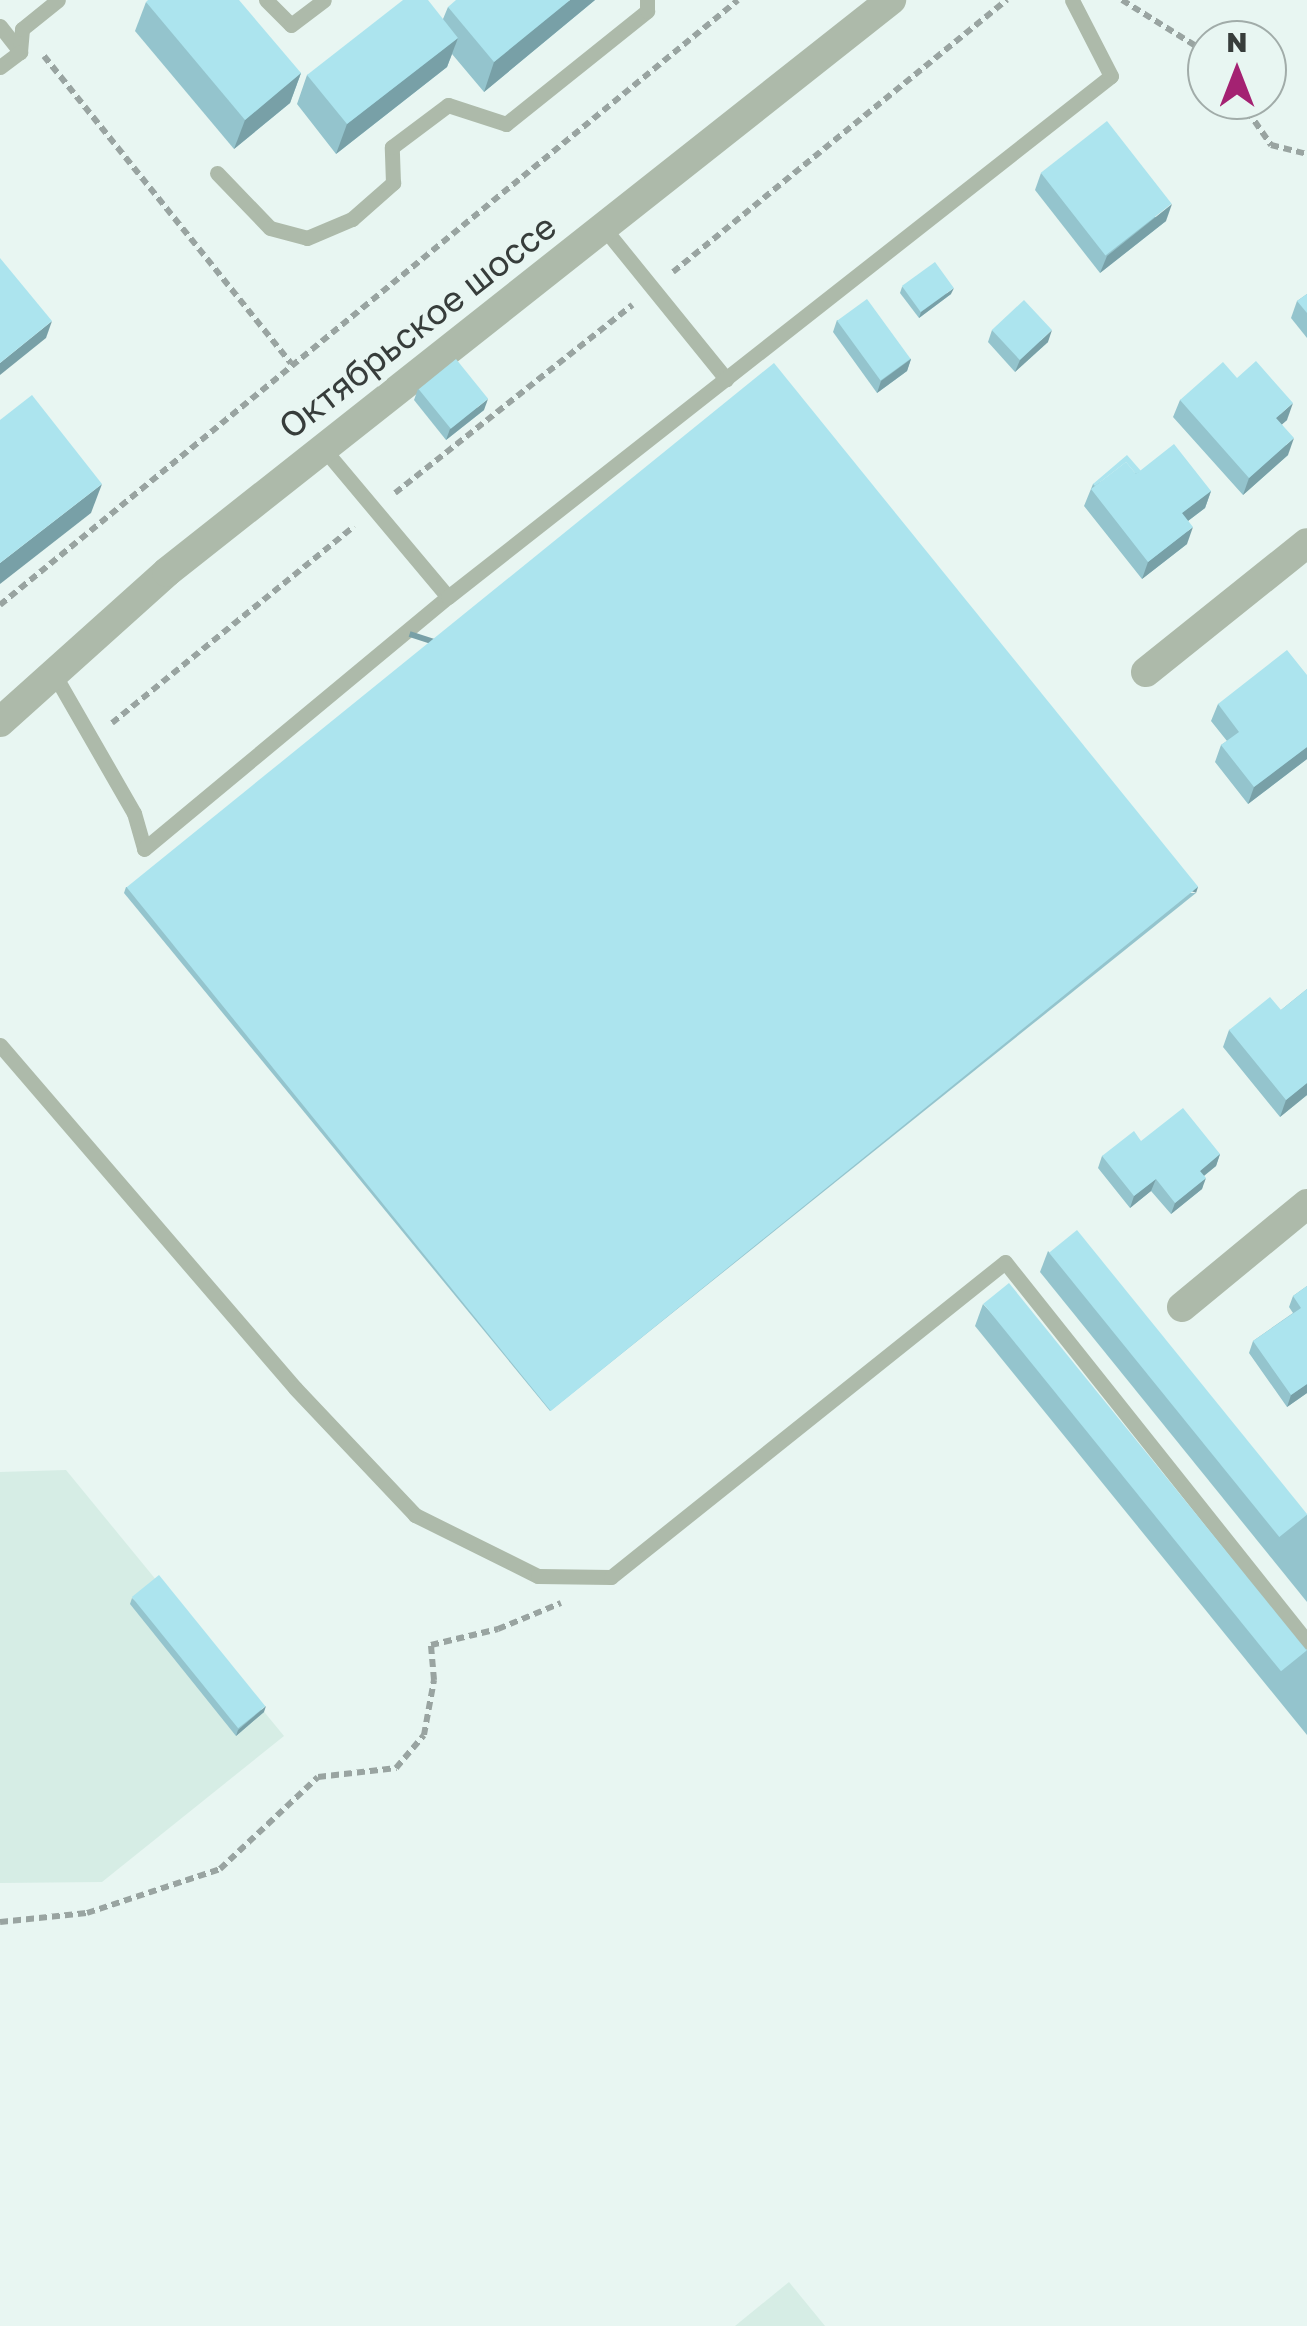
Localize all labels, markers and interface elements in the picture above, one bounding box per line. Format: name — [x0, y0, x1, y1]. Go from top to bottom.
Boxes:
north arrow — [1187, 20, 1287, 120]
text: N — [1226, 25, 1248, 58]
street label: Октябрьское шоссе — [270, 205, 564, 447]

